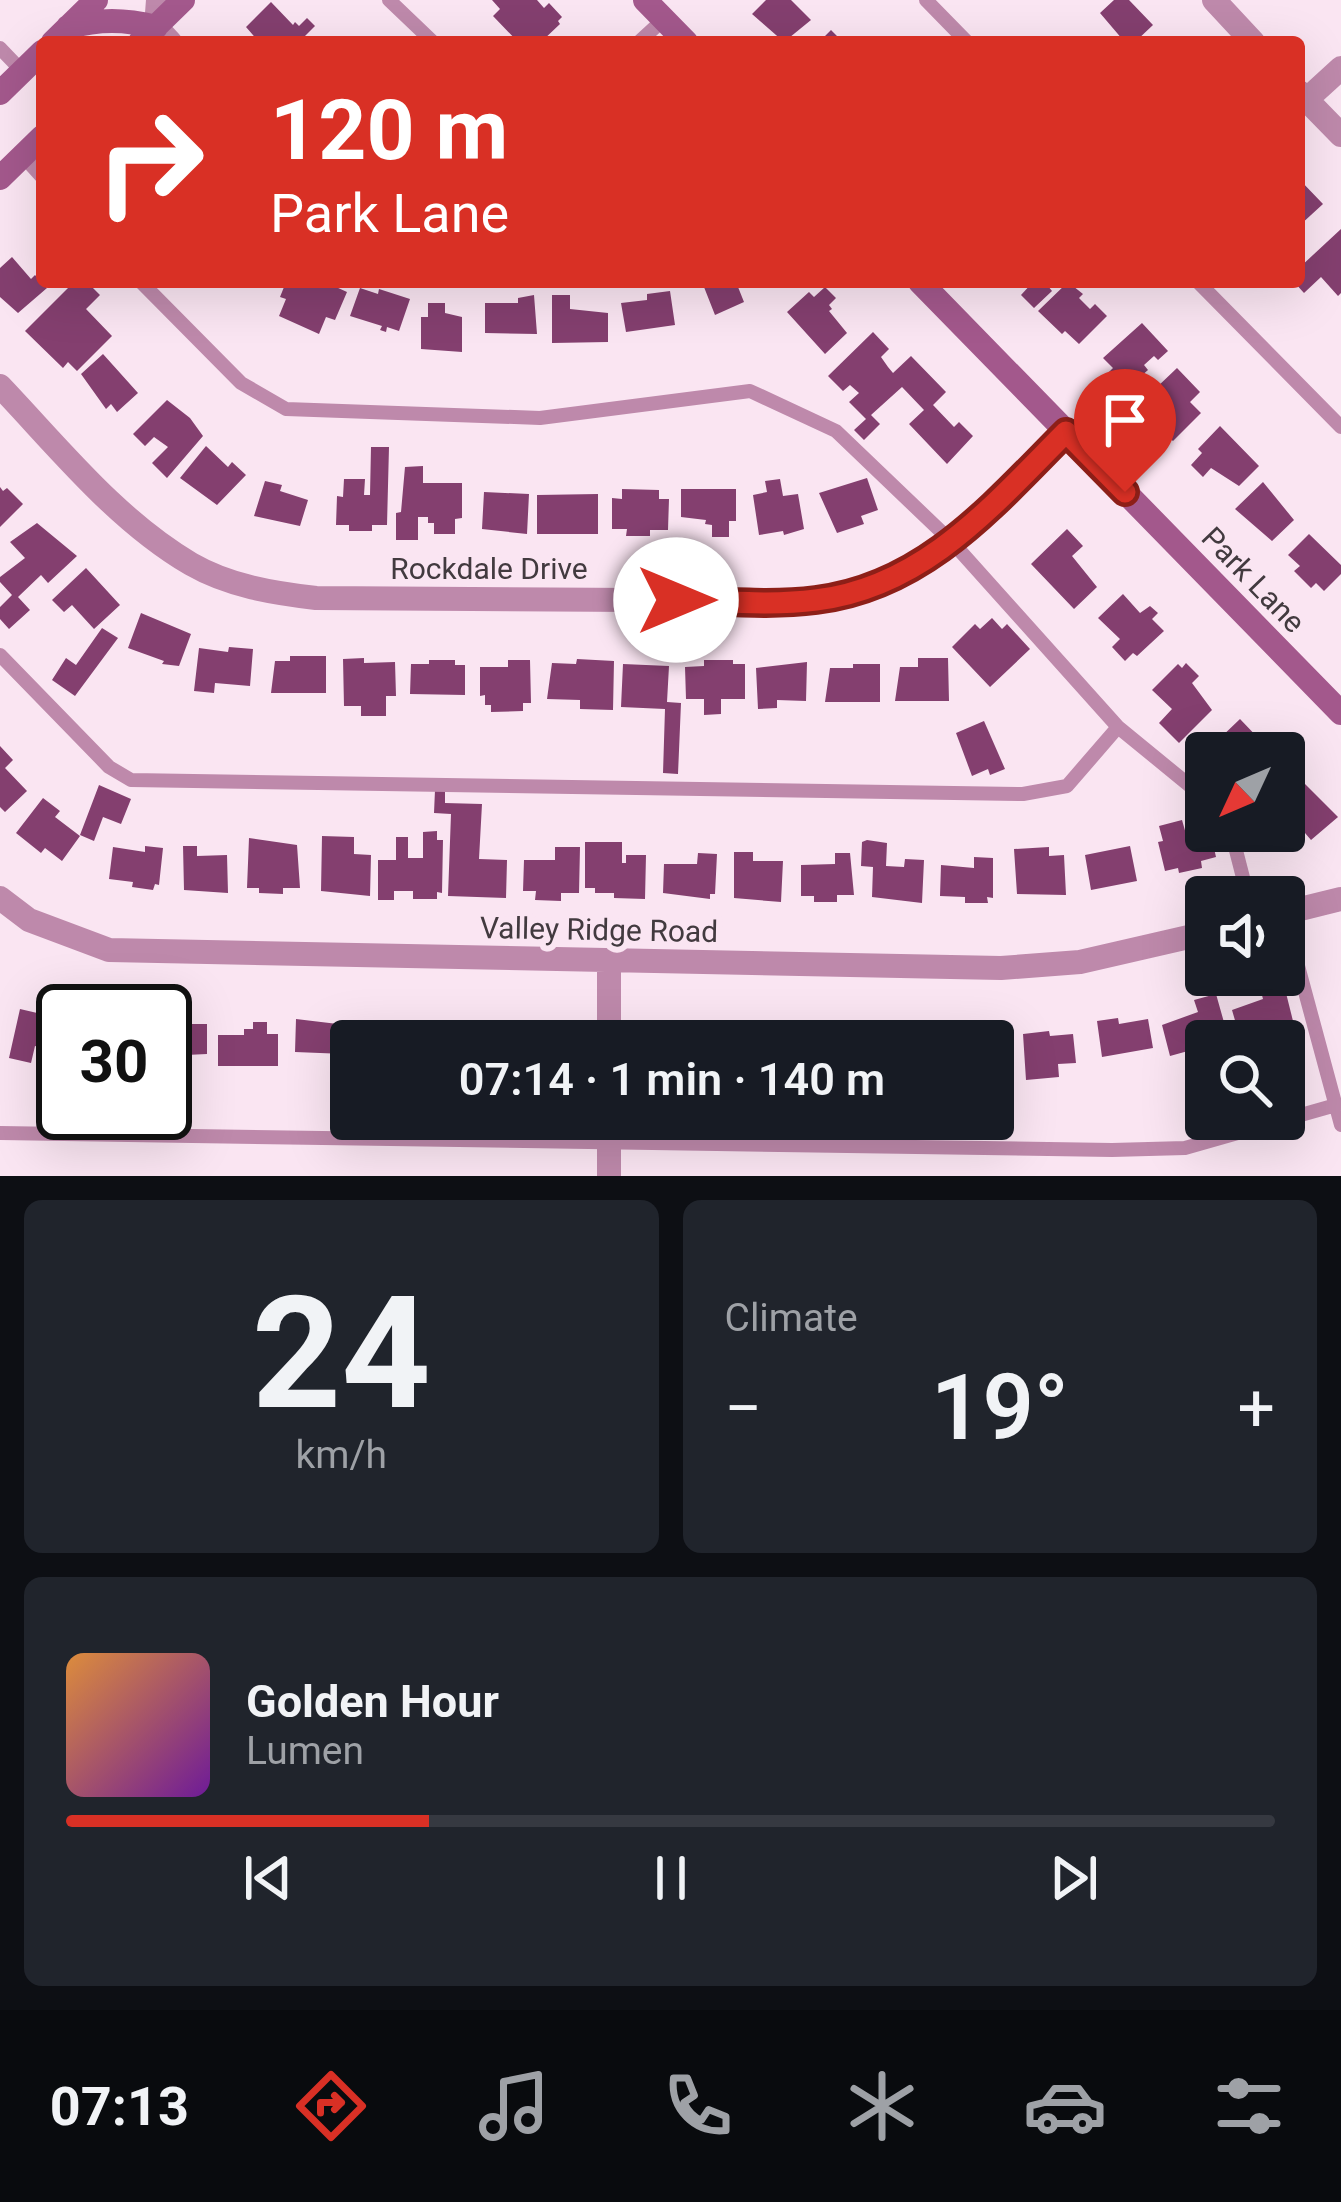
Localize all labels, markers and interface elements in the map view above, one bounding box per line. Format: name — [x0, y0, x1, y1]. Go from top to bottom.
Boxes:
text: 120 m — [270, 81, 508, 180]
icon: right — [72, 84, 228, 240]
text: Park Lane — [270, 182, 509, 245]
pin — [1074, 369, 1176, 492]
icon: arrive — [1092, 387, 1158, 453]
street label: Park Lane — [1195, 520, 1312, 640]
position arrow — [613, 537, 739, 663]
street label: Rockdale Drive — [390, 551, 588, 586]
north arrow — [1185, 732, 1305, 852]
map controls — [1185, 732, 1305, 1140]
button: sound — [1185, 876, 1305, 996]
street label: Valley Ridge Road — [480, 910, 719, 949]
speed limit sign: 30 — [36, 984, 192, 1140]
button: search — [1185, 1020, 1305, 1140]
text: 07:14 · 1 min · 140 m — [459, 1053, 885, 1106]
text: 24 — [252, 1262, 431, 1445]
text: Climate — [725, 1295, 858, 1341]
text: 19° — [931, 1356, 1069, 1461]
text: − — [725, 1370, 762, 1447]
text: + — [1238, 1370, 1275, 1447]
text: km/h — [295, 1432, 387, 1478]
text: Golden Hour — [246, 1675, 499, 1728]
text: Lumen — [246, 1728, 364, 1774]
icon: previous — [235, 1845, 301, 1911]
icon: pause — [638, 1845, 704, 1911]
icon: next — [1041, 1845, 1107, 1911]
icon: directions — [289, 2064, 373, 2148]
icon: music — [472, 2064, 556, 2148]
icon: phone — [656, 2064, 740, 2148]
icon: climate — [840, 2064, 924, 2148]
icon: car — [1023, 2064, 1107, 2148]
icon: filters — [1207, 2064, 1291, 2148]
text: 07:13 — [50, 2075, 189, 2138]

